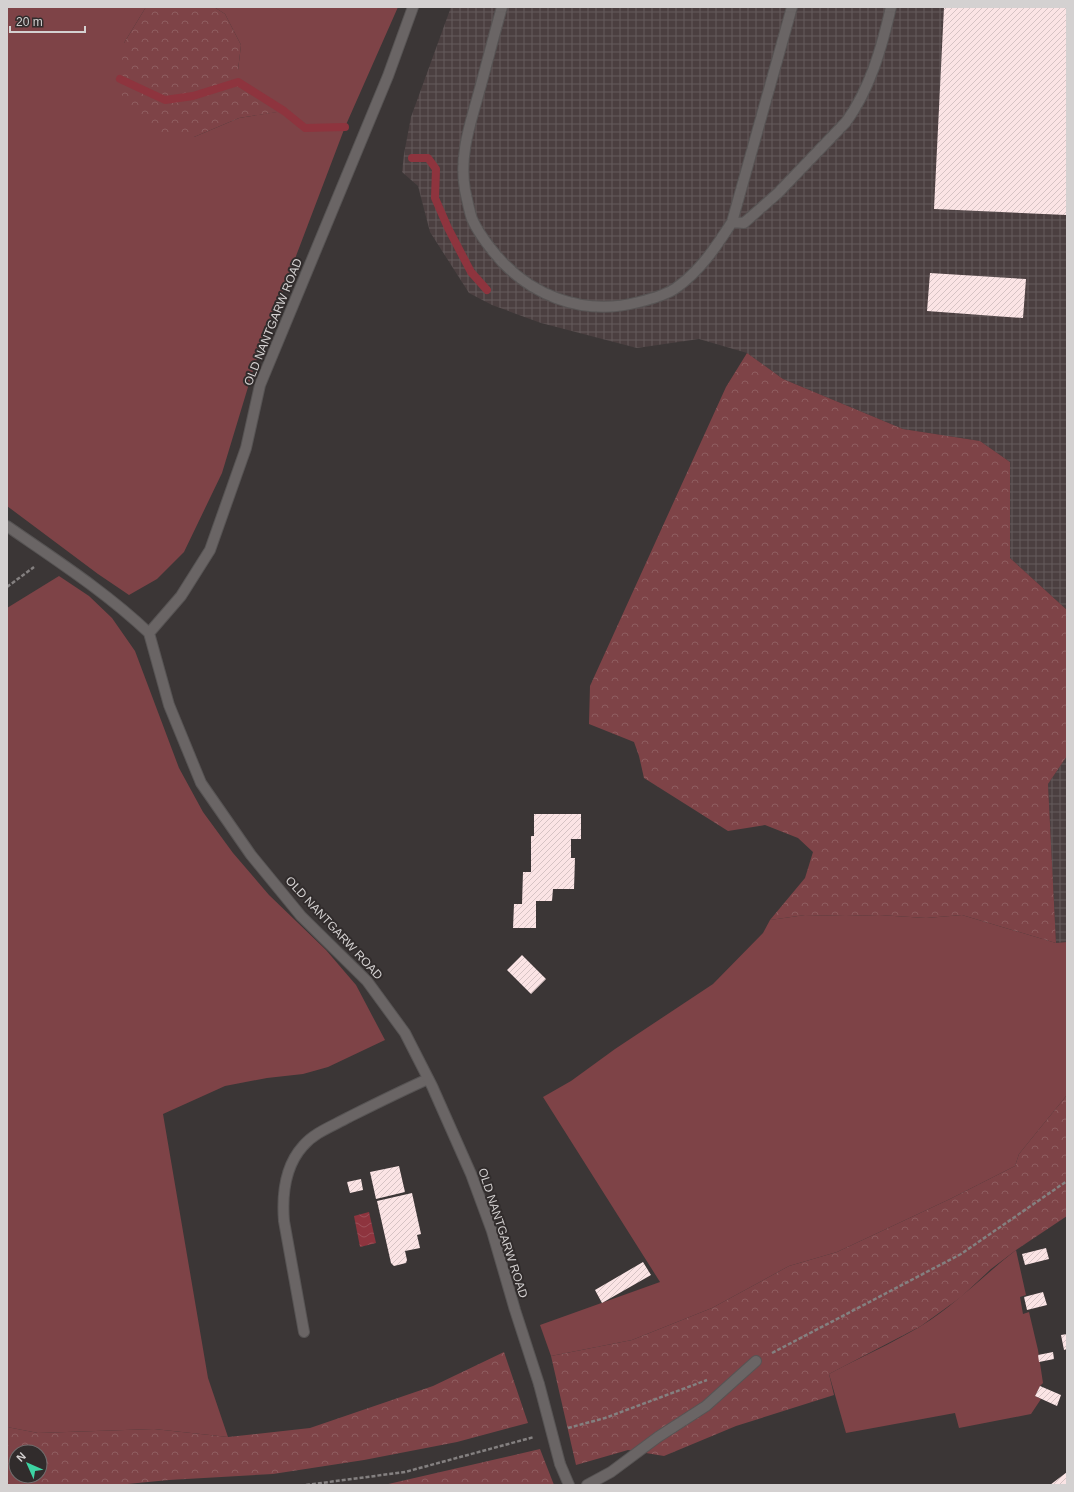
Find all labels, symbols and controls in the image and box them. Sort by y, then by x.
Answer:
scale bar [10,8,85,34]
text: 20 m [16,15,43,29]
street label: OLD NANTGARW ROAD [241,256,305,388]
street label: OLD NANTGARW ROAD [283,874,386,983]
street label: OLD NANTGARW ROAD [475,1166,531,1300]
north arrow [8,1444,48,1484]
text: N [14,1450,28,1464]

